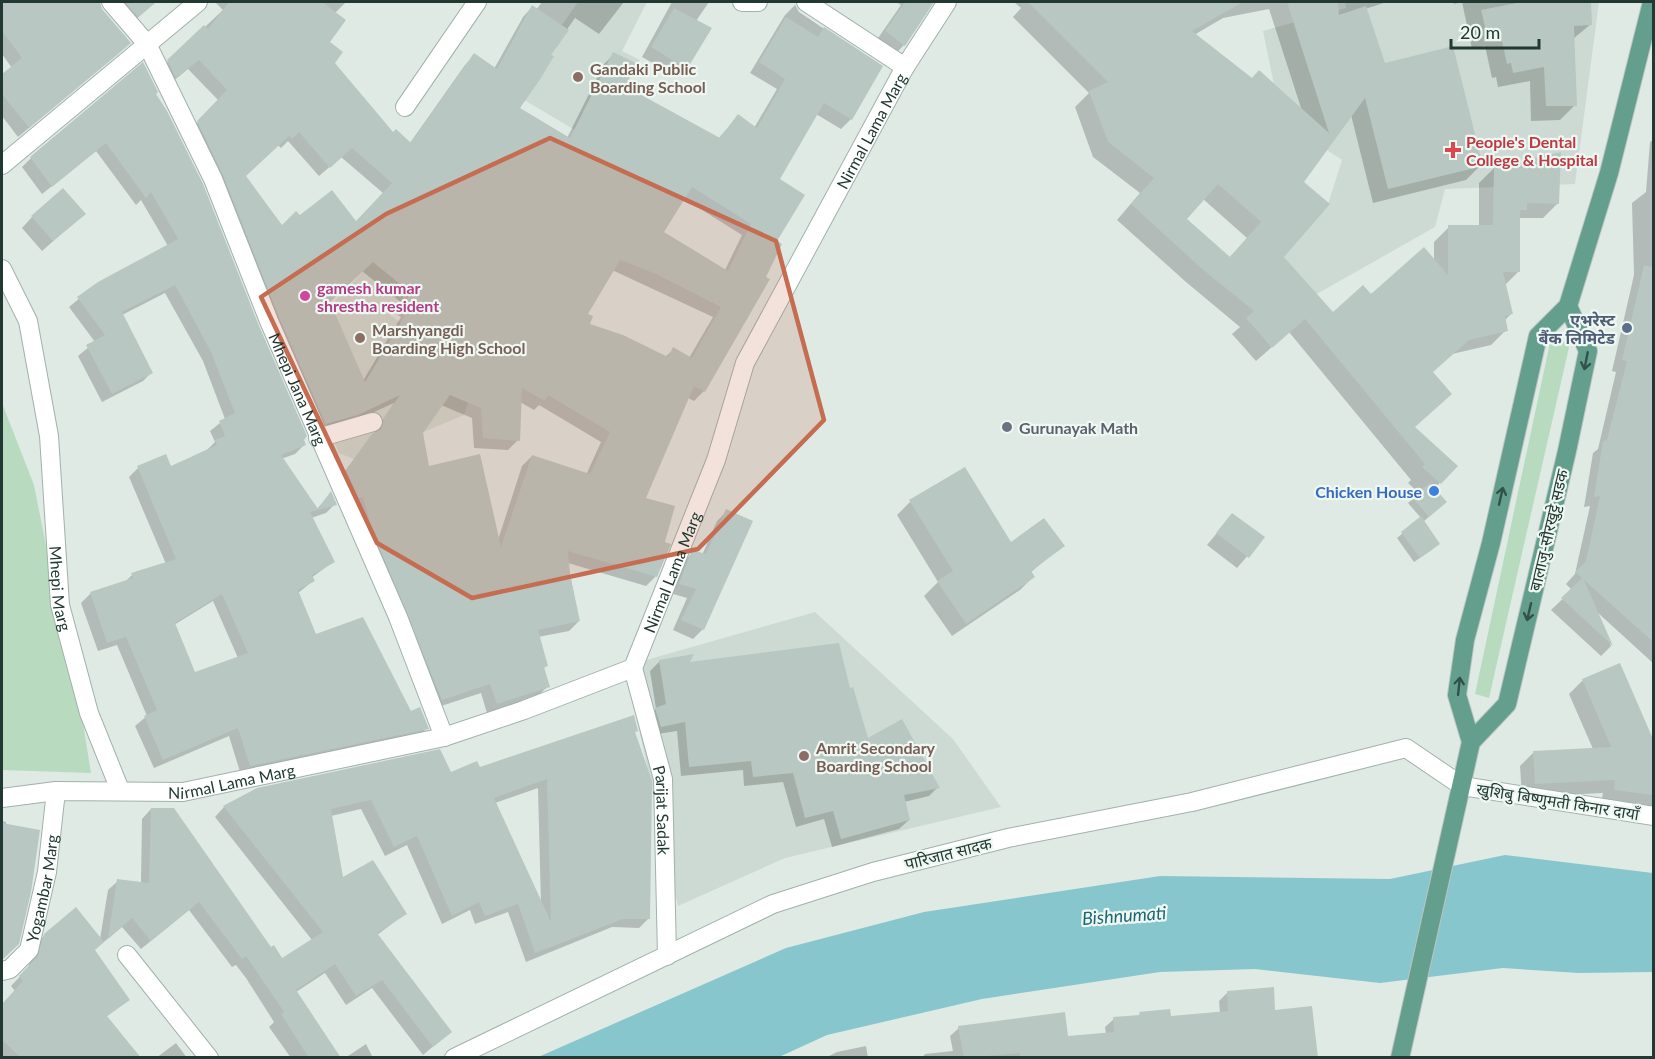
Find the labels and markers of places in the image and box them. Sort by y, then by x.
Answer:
place label: Gandaki Public Boarding School [590,59,706,96]
marker: Gandaki Public Boarding School [571,70,585,84]
place label: People's Dental College & Hospital [1466,132,1598,169]
marker: People's Dental College & Hospital [1444,141,1462,159]
place label: gamesh kumar shrestha resident [317,278,439,315]
marker: gamesh kumar shrestha resident [298,289,312,303]
place label: एभरेस्ट बैंक लिमिटेड [1539,310,1616,347]
place label: Marshyangdi Boarding High School [372,320,525,357]
marker: एभरेस्ट बैंक लिमिटेड [1620,321,1634,335]
marker: Marshyangdi Boarding High School [353,331,367,345]
place label: Gurunayak Math [1019,418,1138,437]
marker: Gurunayak Math [1000,420,1014,434]
place label: Chicken House [1315,482,1422,501]
marker: Chicken House [1427,484,1441,498]
place label: Amrit Secondary Boarding School [815,738,936,775]
marker: Amrit Secondary Boarding School [797,749,811,763]

